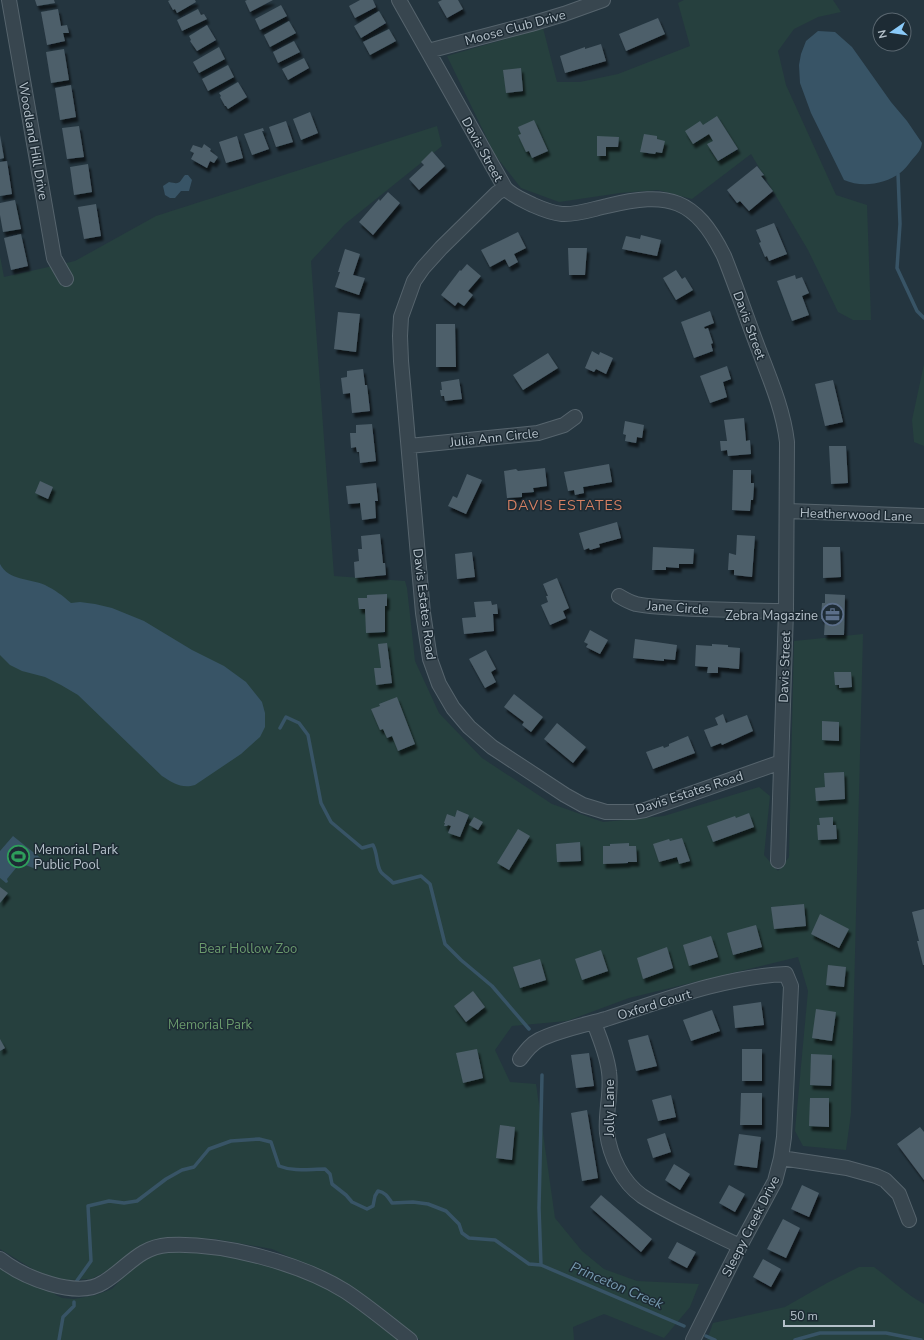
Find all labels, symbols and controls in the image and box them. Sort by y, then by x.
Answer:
street label: Moose Club Drive [463,6,568,50]
north arrow [872,12,912,52]
text: N [875,28,891,40]
street label: Woodland Hill Drive [14,81,52,202]
street label: Davis Street [457,114,507,185]
street label: Davis Street [728,289,770,362]
street label: Julia Ann Circle [448,424,539,452]
district label: DAVIS ESTATES [507,496,623,515]
street label: Heatherwood Lane [800,504,912,526]
street label: Davis Estates Road [408,547,440,661]
street label: Jane Circle [645,597,709,619]
office icon: Zebra Magazine [820,602,846,628]
place label: Zebra Magazine [725,607,818,625]
street label: Davis Street [775,631,795,703]
street label: Davis Estates Road [633,767,745,819]
place label: Memorial Park Public Pool [34,841,119,874]
sports icon: Memorial Park Public Pool [6,843,32,869]
park label: Bear Hollow Zoo [199,940,297,958]
street label: Oxford Court [615,985,694,1025]
park label: Memorial Park [168,1016,253,1034]
street label: Jolly Lane [601,1079,619,1138]
street label: Sleepy Creek Drive [718,1173,784,1280]
water label: Princeton Creek [567,1257,667,1314]
scale bar [784,1302,874,1328]
text: 50 m [790,1308,818,1324]

